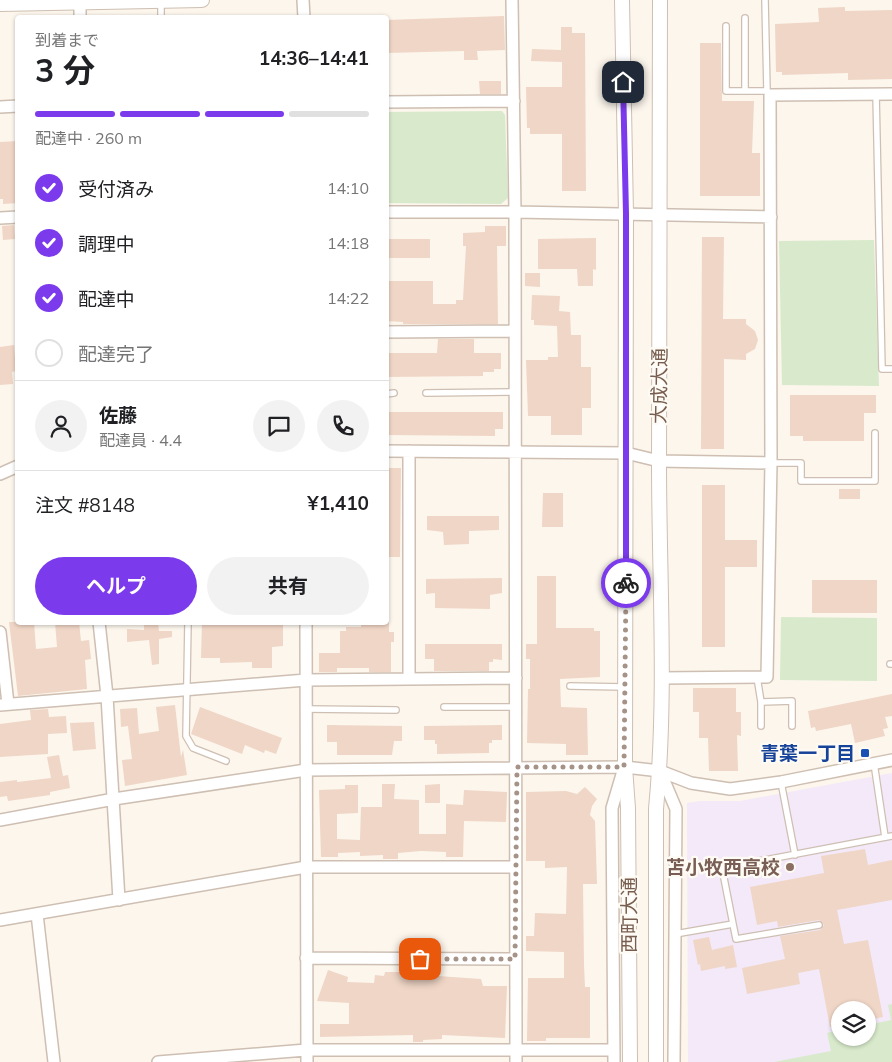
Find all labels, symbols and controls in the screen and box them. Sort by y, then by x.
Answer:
text: 到着まで [35,30,99,50]
text: 14:36–14:41 [259,46,369,70]
text: 3 分 [35,50,95,90]
pin [602,61,644,103]
icon: home [609,68,637,96]
text: 配達中 · 260 m [35,128,142,148]
icon: check [35,174,63,202]
text: 受付済み [78,177,154,201]
text: 14:10 [327,178,369,198]
icon: check [35,229,63,257]
text: 調理中 [78,232,135,256]
text: 14:18 [327,233,369,253]
icon: check [35,284,63,312]
text: 配達中 [78,287,135,311]
text: 14:22 [327,288,369,308]
text: 配達完了 [78,342,154,366]
street label: 大成大通 [646,348,672,424]
button: person [35,400,87,452]
button: chat [253,400,305,452]
button: phone [317,400,369,452]
text: 佐藤 [99,403,137,427]
text: 配達員 · 4.4 [99,430,182,450]
text: ¥1,410 [307,491,369,515]
text: 注文 #8148 [35,493,135,517]
button: ヘルプ [35,557,197,615]
button: 共有 [207,557,369,615]
courier [601,558,651,608]
icon: bike [612,569,640,597]
place label: 青葉一丁目 [760,741,855,765]
marker: 青葉一丁目 [859,747,871,759]
place label: 苫小牧西高校 [666,855,780,879]
marker: 苫小牧西高校 [784,861,796,873]
street label: 西町大通 [617,877,641,953]
pin [399,938,441,980]
icon: bag [406,945,434,973]
map controls [831,1001,876,1046]
button: layers [831,1001,876,1046]

